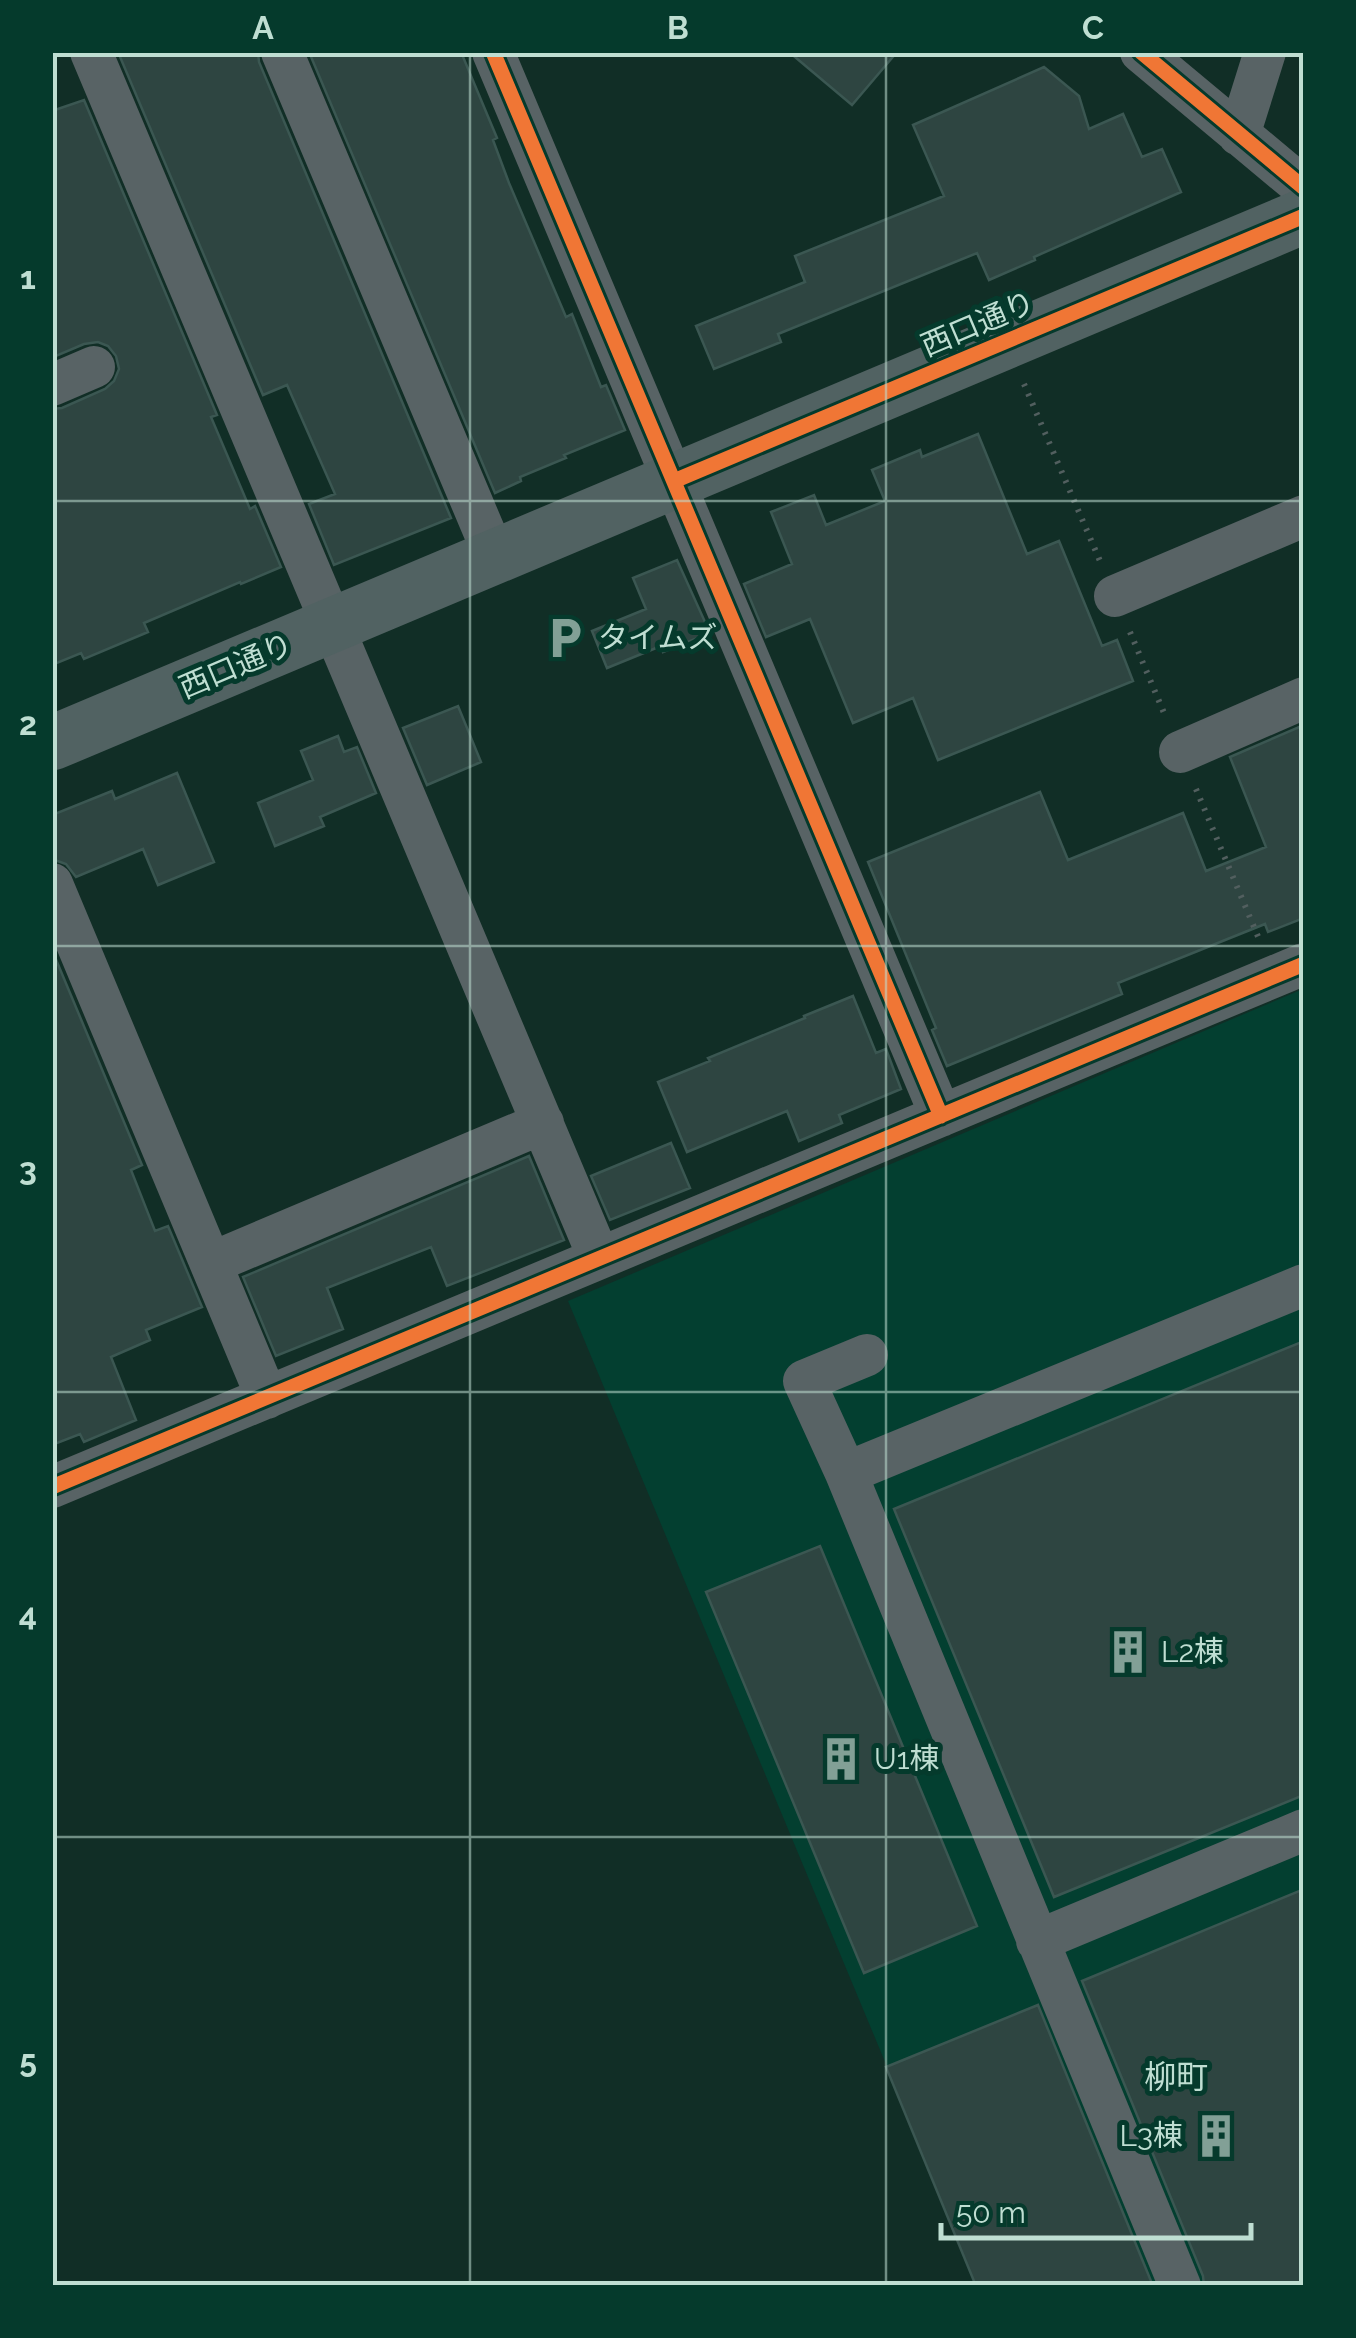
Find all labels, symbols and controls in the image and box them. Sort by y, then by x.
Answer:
text: A [252,9,274,46]
text: B [667,9,689,46]
text: C [1082,9,1104,46]
text: 1 [20,259,36,296]
street label: 西口通り [916,284,1040,363]
parking icon: タイムズ [541,614,589,662]
place label: タイムズ [598,620,717,655]
street label: 西口通り [174,626,298,705]
text: 2 [19,705,37,742]
text: 3 [19,1150,37,1187]
text: 4 [19,1596,37,1633]
building icon: L2棟 [1104,1628,1152,1676]
place label: L2棟 [1161,1634,1224,1669]
building icon: U1棟 [817,1735,865,1783]
place label: U1棟 [874,1741,940,1776]
text: 5 [19,2042,37,2079]
district label: 柳町 [1144,2058,1208,2095]
building icon: L3棟 [1192,2112,1240,2160]
place label: L3棟 [1119,2118,1183,2153]
scale bar [941,2178,1251,2240]
text: 50 m [956,2195,1026,2230]

